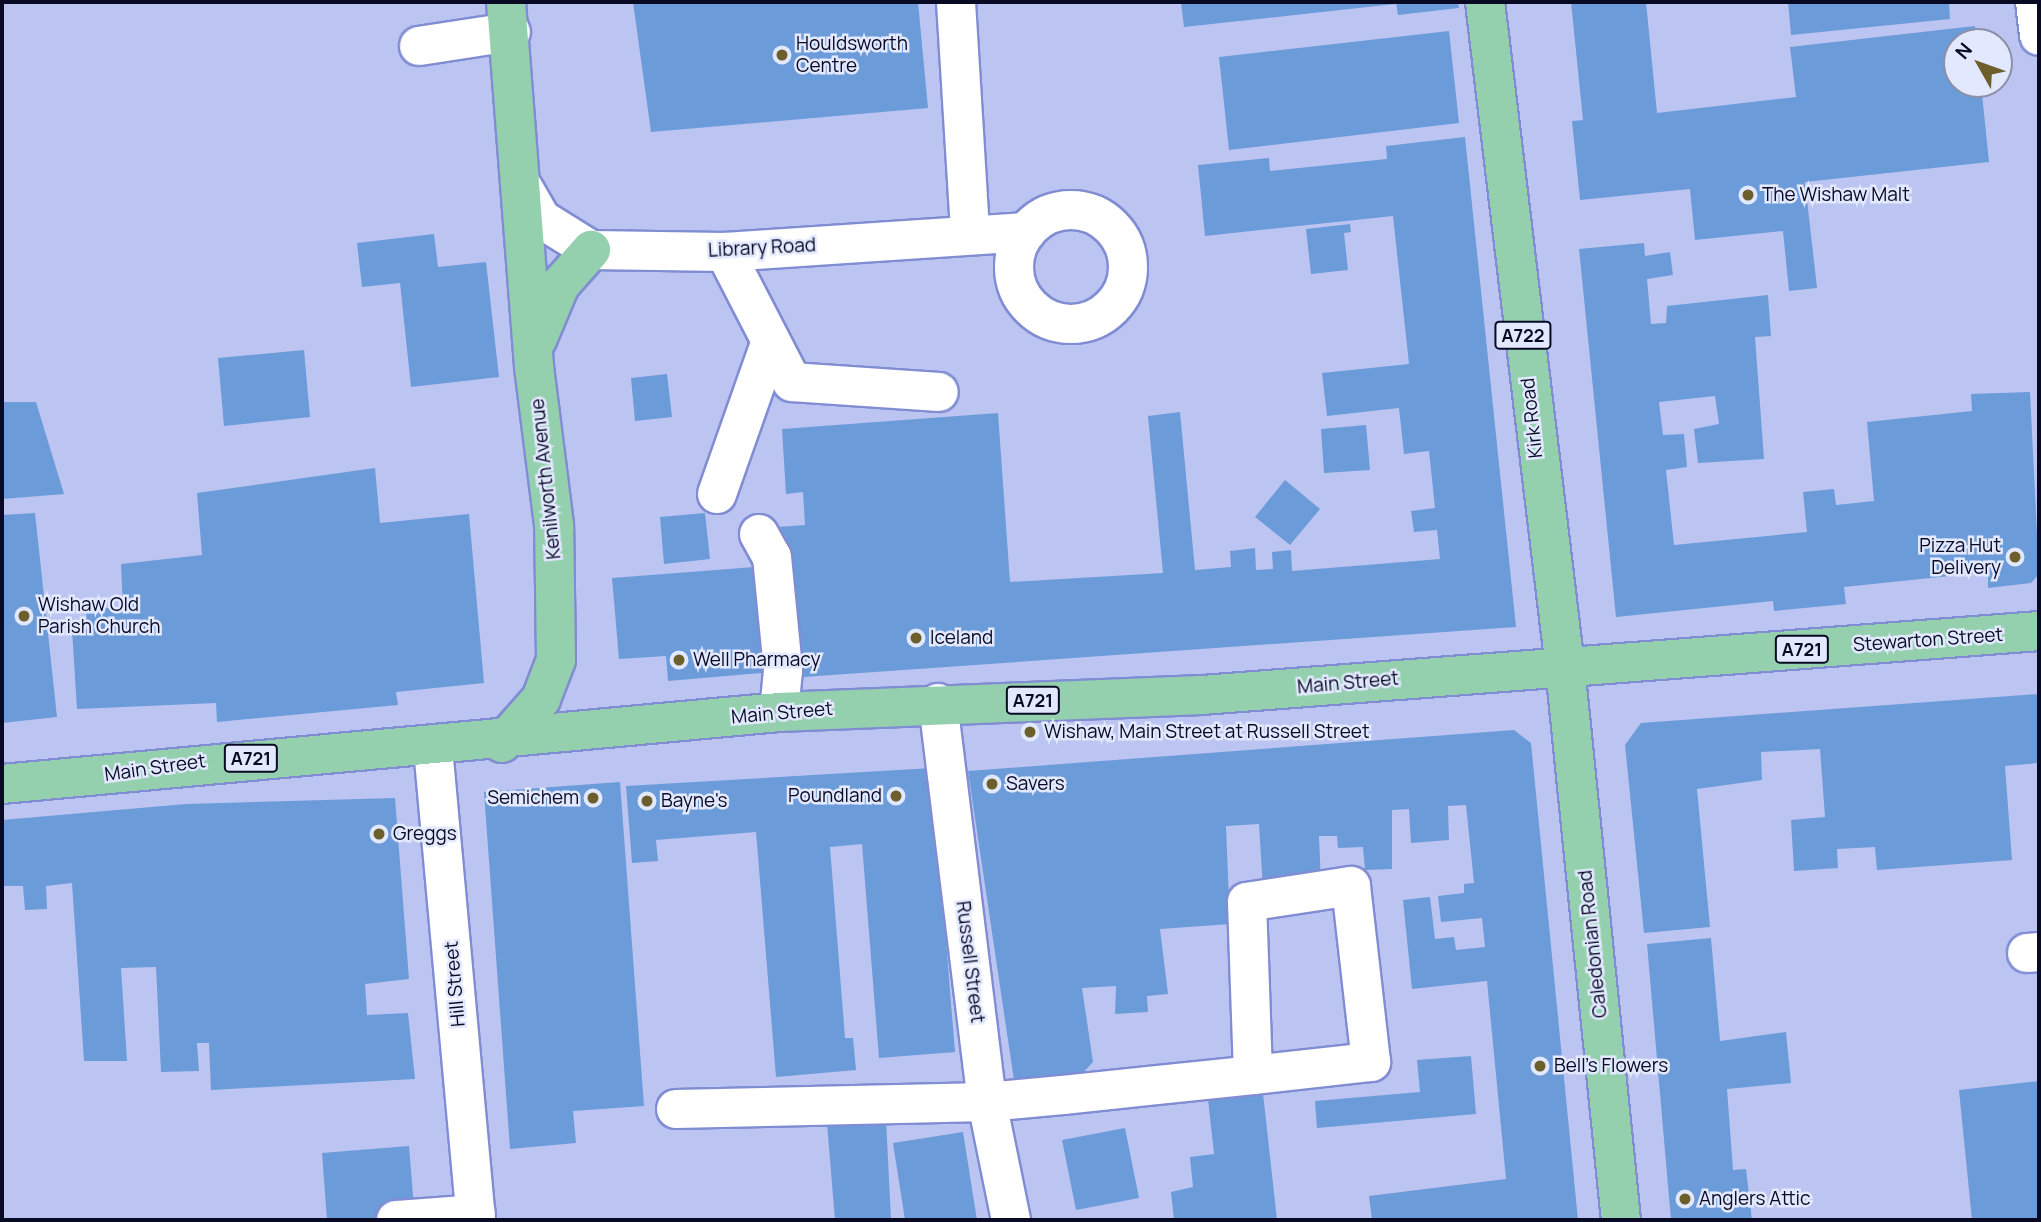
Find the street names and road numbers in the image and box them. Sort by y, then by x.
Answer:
street label: Library Road [707,234,817,262]
road number: A722 [1493,320,1553,349]
street label: Kirk Road [1516,377,1548,459]
street label: Kenilworth Avenue [526,397,566,561]
street label: Stewarton Street [1852,623,2004,657]
road number: A721 [1774,634,1830,664]
street label: Main Street [1296,667,1400,699]
road number: A721 [1005,686,1061,714]
street label: Main Street [730,697,834,729]
road number: A721 [223,744,279,772]
street label: Main Street [103,750,207,786]
street label: Caledonian Road [1574,869,1612,1019]
street label: Russell Street [951,900,989,1024]
street label: Hill Street [440,940,470,1028]

